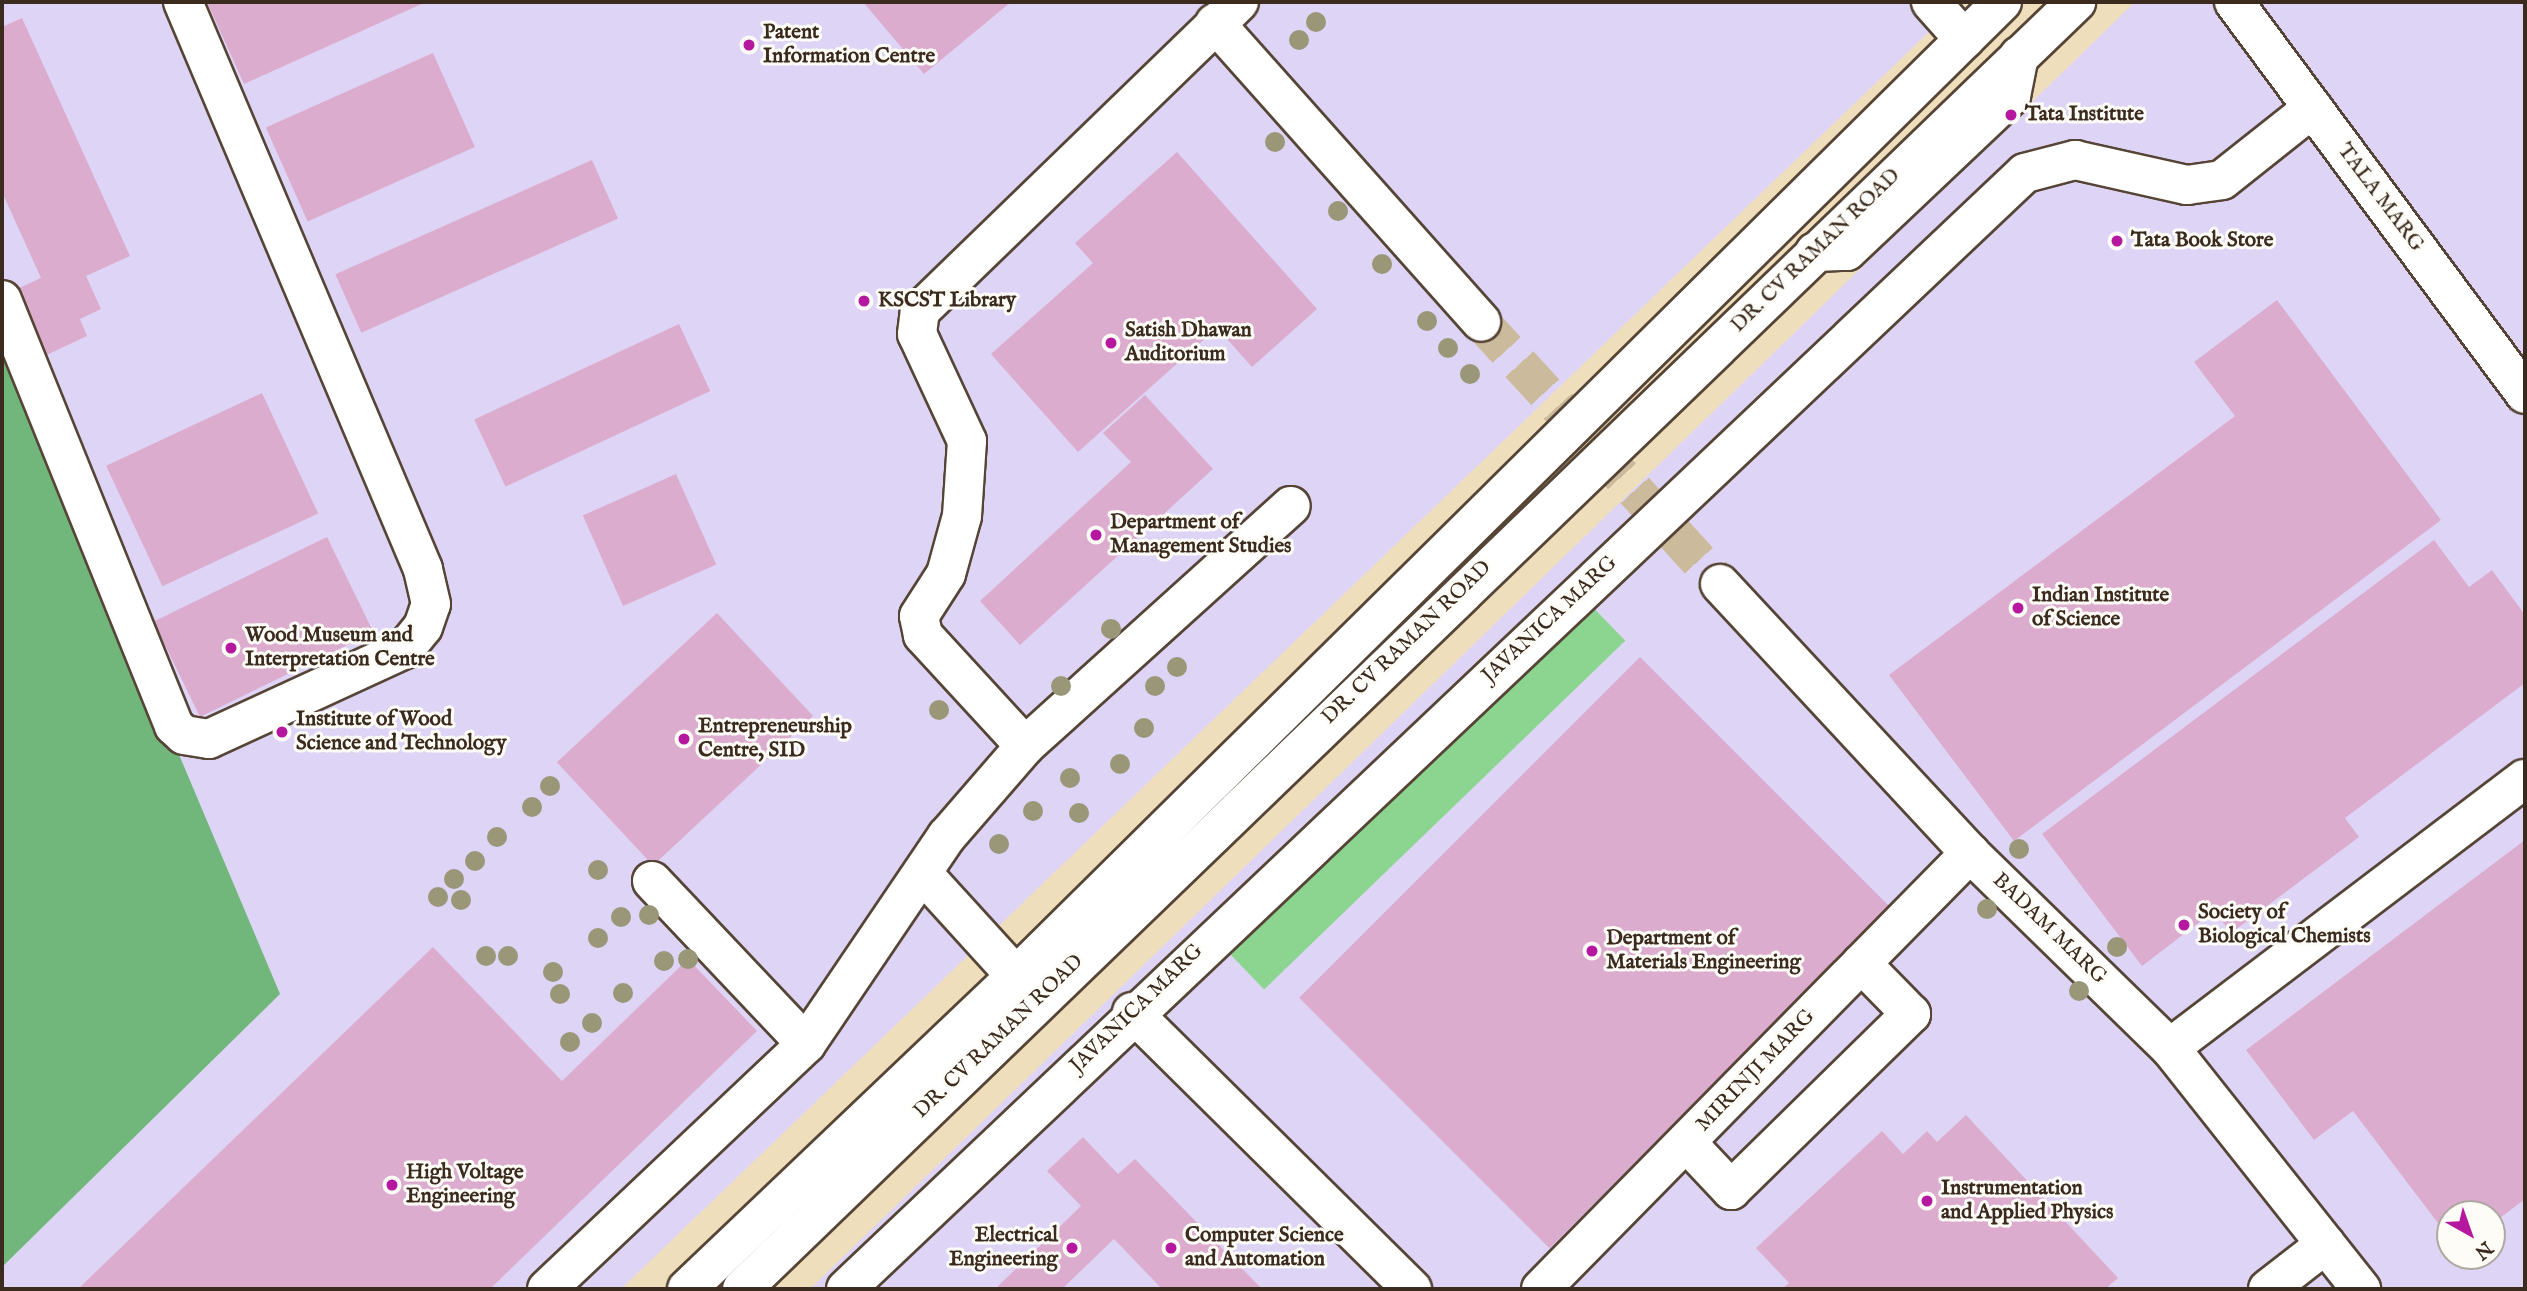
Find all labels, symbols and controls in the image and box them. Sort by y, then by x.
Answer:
place label: Patent Information Centre [763,20,935,70]
marker: Patent Information Centre [741,37,757,53]
place label: Tata Institute [2025,102,2144,128]
marker: Tata Institute [2003,107,2019,123]
street label: TALA MARG [2331,139,2429,257]
street label: DR. CV RAMAN ROAD [1726,164,1906,338]
place label: Tata Book Store [2131,228,2273,254]
marker: Tata Book Store [2109,233,2125,249]
place label: KSCST Library [878,288,1016,314]
marker: KSCST Library [856,293,872,309]
place label: Satish Dhawan Auditorium [1125,318,1252,368]
marker: Satish Dhawan Auditorium [1103,335,1119,351]
place label: Department of Management Studies [1110,510,1291,560]
marker: Department of Management Studies [1088,527,1104,543]
street label: JAVANICA MARG [1477,551,1623,689]
street label: DR. CV RAMAN ROAD [1317,556,1497,730]
place label: Indian Institute of Science [2032,583,2169,633]
marker: Indian Institute of Science [2010,600,2026,616]
place label: Wood Museum and Interpretation Centre [245,623,435,673]
marker: Wood Museum and Interpretation Centre [223,640,239,656]
place label: Institute of Wood Science and Technology [296,707,506,757]
place label: Entrepreneurship Centre, SID [698,714,852,764]
marker: Institute of Wood Science and Technology [274,724,290,740]
marker: Entrepreneurship Centre, SID [676,731,692,747]
street label: BADAM MARG [1987,868,2111,990]
place label: Society of Biological Chemists [2198,900,2371,950]
marker: Society of Biological Chemists [2176,917,2192,933]
place label: Department of Materials Engineering [1606,926,1801,976]
street label: JAVANICA MARG [1065,939,1209,1079]
marker: Department of Materials Engineering [1584,943,1600,959]
street label: DR. CV RAMAN ROAD [909,950,1089,1124]
street label: MIRINJI MARG [1691,1005,1821,1137]
place label: High Voltage Engineering [406,1160,524,1210]
place label: Instrumentation and Applied Physics [1941,1176,2113,1226]
marker: High Voltage Engineering [384,1177,400,1193]
marker: Instrumentation and Applied Physics [1919,1193,1935,1209]
north arrow [2436,1200,2506,1270]
place label: Electrical Engineering [949,1223,1058,1273]
place label: Computer Science and Automation [1185,1223,1344,1273]
text: N [2469,1235,2497,1264]
marker: Electrical Engineering [1064,1240,1080,1256]
marker: Computer Science and Automation [1163,1240,1179,1256]

